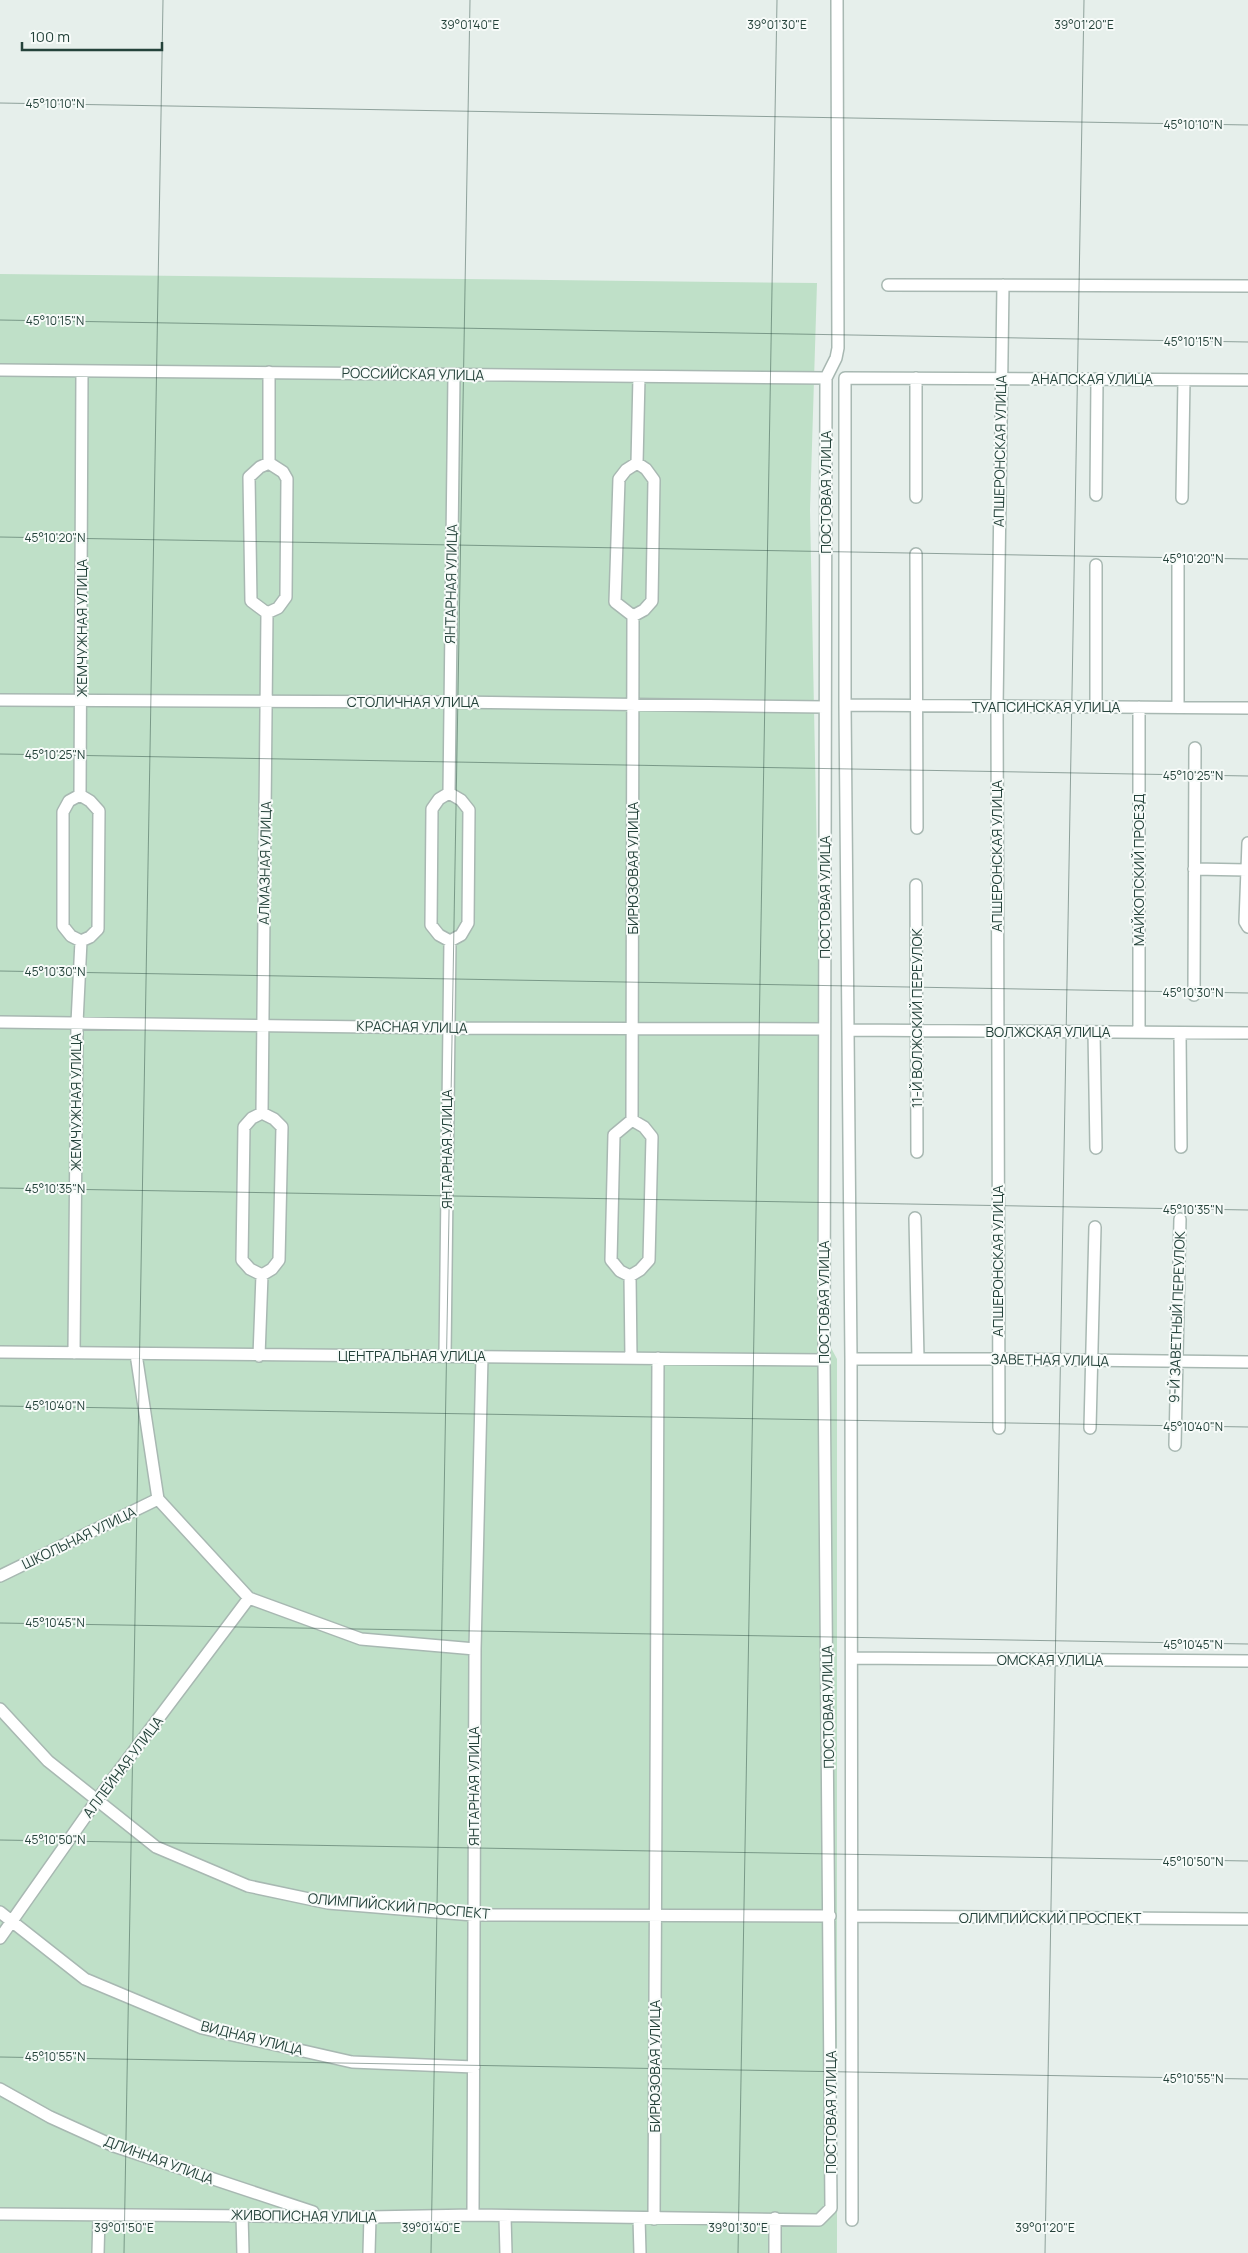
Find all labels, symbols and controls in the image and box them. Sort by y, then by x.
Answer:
text: 39°01'40"E [441,16,499,33]
text: 39°01'30"E [747,16,807,33]
text: 39°01'20"E [1054,16,1114,33]
scale bar [22,20,162,52]
text: 100 m [30,26,70,47]
text: 45°10'10"N [26,95,84,112]
text: 45°10'10"N [1164,116,1222,133]
text: 45°10'15"N [26,312,84,329]
text: 45°10'15"N [1164,333,1222,350]
street label: РОССИЙСКАЯ УЛИЦА [342,363,485,384]
street label: АНАПСКАЯ УЛИЦА [1031,369,1153,388]
street label: АПШЕРОНСКАЯ УЛИЦА [989,375,1010,527]
street label: ПОСТОВАЯ УЛИЦА [816,430,835,554]
street label: ЯНТАРНАЯ УЛИЦА [440,524,461,644]
text: 45°10'20"N [24,529,86,546]
text: 45°10'20"N [1162,550,1224,567]
street label: ЖЕМЧУЖНАЯ УЛИЦА [72,559,91,697]
street label: СТОЛИЧНАЯ УЛИЦА [347,692,479,711]
street label: ТУАПСИНСКАЯ УЛИЦА [972,697,1120,716]
text: 45°10'25"N [25,746,85,763]
text: 45°10'25"N [1163,767,1223,784]
street label: АПШЕРОНСКАЯ УЛИЦА [987,780,1006,932]
street label: МАЙКОПСКИЙ ПРОЕЗД [1129,794,1148,946]
street label: АЛМАЗНАЯ УЛИЦА [254,801,275,925]
street label: БИРЮЗОВАЯ УЛИЦА [623,801,642,934]
street label: ПОСТОВАЯ УЛИЦА [815,835,834,959]
street label: 11-Й ВОЛЖСКИЙ ПЕРЕУЛОК [907,927,926,1108]
text: 45°10'30"N [25,963,85,980]
text: 45°10'30"N [1163,984,1223,1001]
street label: КРАСНАЯ УЛИЦА [356,1016,468,1037]
street label: ВОЛЖСКАЯ УЛИЦА [985,1022,1111,1041]
street label: ЖЕМЧУЖНАЯ УЛИЦА [66,1033,85,1171]
street label: ЯНТАРНАЯ УЛИЦА [437,1089,456,1209]
text: 45°10'35"N [25,1180,85,1197]
street label: АПШЕРОНСКАЯ УЛИЦА [988,1185,1007,1337]
text: 45°10'35"N [1163,1201,1223,1218]
street label: 9-Й ЗАВЕТНЫЙ ПЕРЕУЛОК [1164,1230,1189,1403]
street label: ПОСТОВАЯ УЛИЦА [814,1240,833,1364]
street label: ЦЕНТРАЛЬНАЯ УЛИЦА [338,1346,486,1365]
street label: ЗАВЕТНАЯ УЛИЦА [991,1349,1109,1370]
text: 45°10'40"N [25,1397,85,1414]
text: 45°10'40"N [1163,1418,1223,1435]
street label: ШКОЛЬНАЯ УЛИЦА [18,1502,139,1573]
text: 45°10'45"N [25,1614,85,1631]
text: 45°10'45"N [1163,1636,1223,1653]
street label: ПОСТОВАЯ УЛИЦА [817,1645,838,1769]
street label: ОМСКАЯ УЛИЦА [997,1650,1103,1669]
street label: АЛЛЕЙНАЯ УЛИЦА [78,1712,167,1821]
street label: ЯНТАРНАЯ УЛИЦА [464,1726,483,1846]
text: 45°10'50"N [24,1831,86,1848]
text: 45°10'50"N [1162,1853,1224,1870]
street label: ОЛИМПИЙСКИЙ ПРОСПЕКТ [307,1888,492,1923]
street label: ОЛИМПИЙСКИЙ ПРОСПЕКТ [959,1908,1142,1927]
street label: БИРЮЗОВАЯ УЛИЦА [645,1999,664,2132]
street label: ВИДНАЯ УЛИЦА [199,2016,305,2059]
text: 45°10'55"N [25,2048,85,2065]
street label: ПОСТОВАЯ УЛИЦА [821,2050,840,2174]
text: 45°10'55"N [1163,2070,1223,2087]
street label: ДЛИННАЯ УЛИЦА [102,2131,217,2188]
street label: ЖИВОПИСНАЯ УЛИЦА [231,2205,377,2226]
text: 39°01'50"E [94,2219,154,2236]
text: 39°01'40"E [402,2219,460,2236]
text: 39°01'30"E [708,2219,768,2236]
text: 39°01'20"E [1015,2219,1075,2236]

